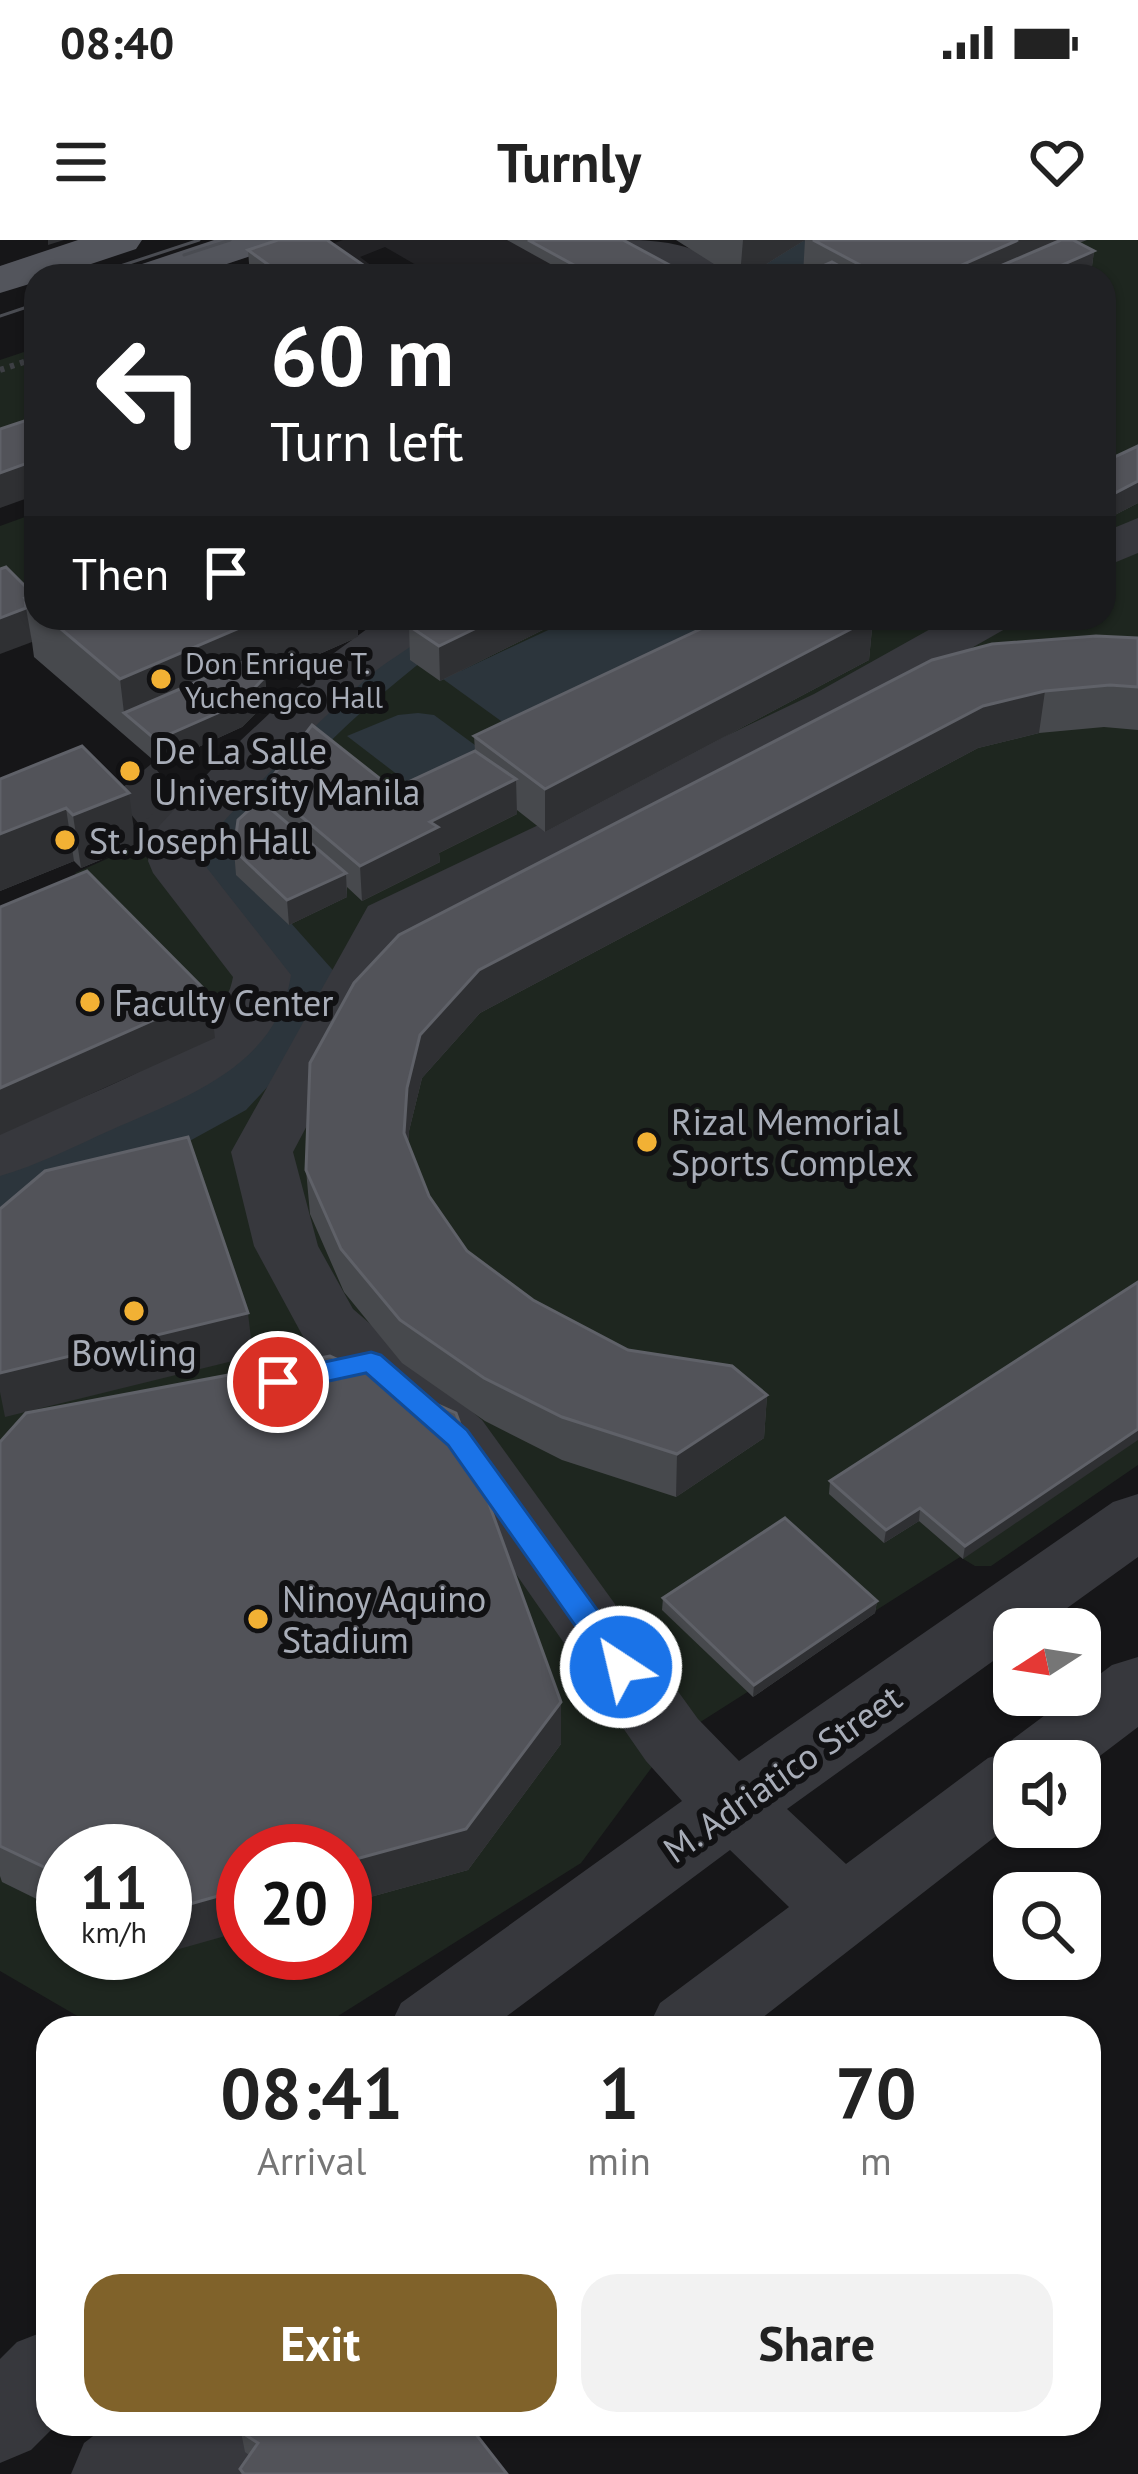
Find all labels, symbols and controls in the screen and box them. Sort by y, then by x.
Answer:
text: 08:40 [60,13,174,71]
text: Turnly [497,127,641,197]
icon: menu [48,129,114,195]
icon: heart [1024,129,1090,195]
text: 60 m [270,300,454,409]
icon: left [72,312,228,468]
text: Turn left [270,406,464,476]
icon: arrive [193,540,259,606]
text: Then [72,544,169,602]
place label: Don Enrique T. Yuchengco Hall [185,643,383,716]
marker: Don Enrique T. Yuchengco Hall [148,666,174,692]
place label: De La Salle University Manila [154,727,420,815]
marker: De La Salle University Manila [117,758,143,784]
place label: St. Joseph Hall [89,817,311,864]
marker: St. Joseph Hall [52,827,78,853]
place label: Faculty Center [114,979,334,1026]
marker: Faculty Center [77,989,103,1015]
place label: Rizal Memorial Sports Complex [671,1098,913,1186]
marker: Rizal Memorial Sports Complex [634,1129,660,1155]
marker: Bowling [121,1298,147,1324]
place label: Bowling [71,1329,197,1376]
pin [227,1331,329,1433]
icon: arrive [245,1349,311,1415]
place label: Ninoy Aquino Stadium [282,1575,486,1663]
position arrow [558,1604,684,1730]
marker: Ninoy Aquino Stadium [245,1606,271,1632]
north arrow [993,1608,1101,1716]
map controls [993,1608,1101,1980]
street label: M. Adriatico Street [654,1673,910,1873]
button: sound [993,1740,1101,1848]
speed limit sign: 20 [216,1824,372,1980]
text: 11 [80,1848,148,1926]
button: search [993,1872,1101,1980]
text: km/h [81,1912,147,1951]
text: 08:41 [220,2046,403,2139]
text: 1 [599,2046,639,2139]
text: 70 [835,2046,917,2139]
text: Arrival [257,2135,366,2186]
text: min [587,2135,651,2186]
text: m [860,2135,892,2186]
button: Exit [84,2274,557,2412]
button: Share [581,2274,1053,2412]

